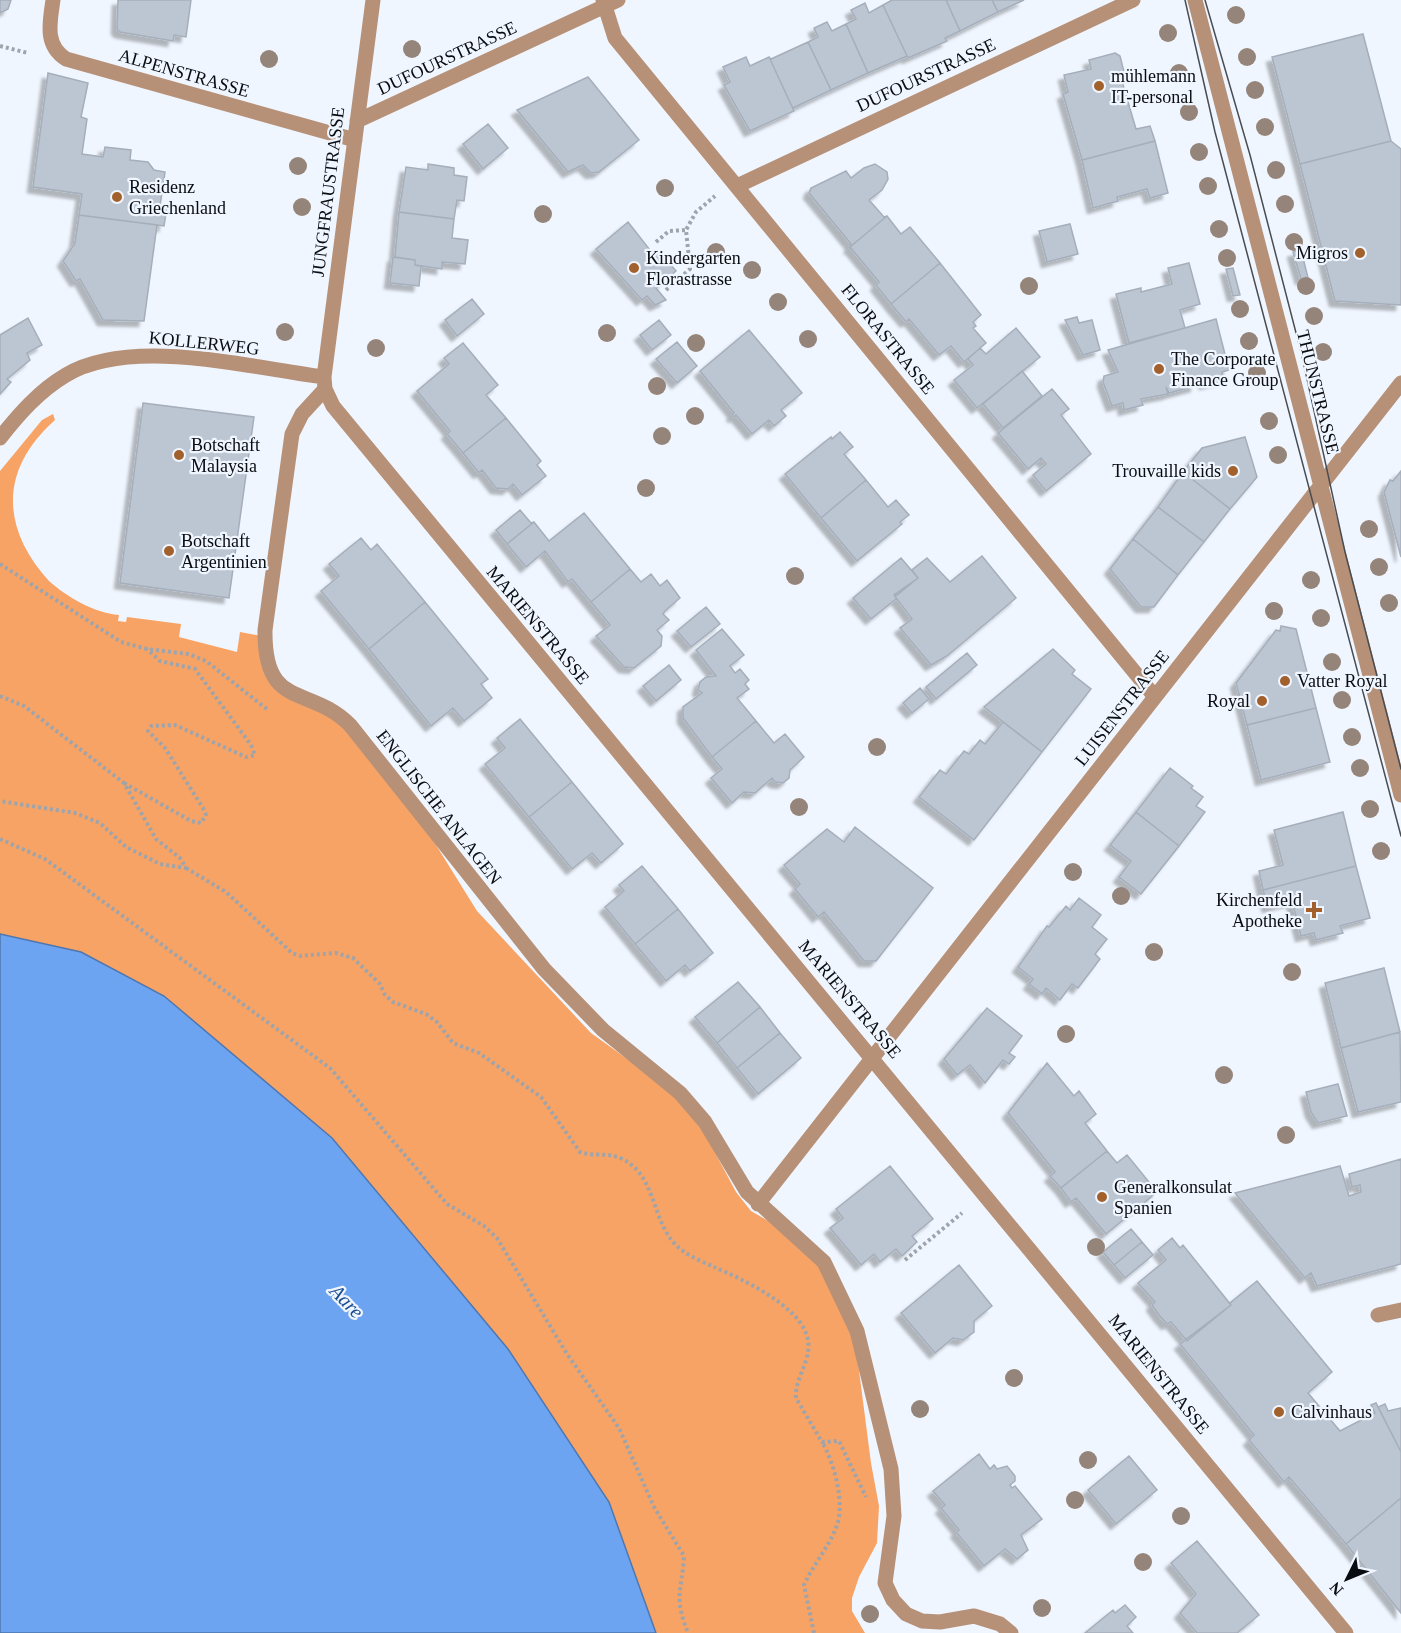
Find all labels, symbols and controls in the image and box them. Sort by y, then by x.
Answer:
street label: DUFOURSTRASSE [374,17,520,99]
street label: DUFOURSTRASSE [853,34,999,116]
street label: ALPENSTRASSE [116,45,252,101]
place label: mühlemann IT-personal [1111,66,1196,107]
marker: mühlemann IT-personal [1092,79,1106,93]
street label: JUNGFRAUSTRASSE [308,106,348,278]
place label: Residenz Griechenland [129,177,226,218]
marker: Residenz Griechenland [110,190,124,204]
place label: Migros [1296,243,1348,263]
marker: Migros [1353,246,1367,260]
place label: Kindergarten Florastrasse [646,248,741,289]
marker: Kindergarten Florastrasse [627,261,641,275]
street label: FLORASTRASSE [837,280,939,398]
street label: KOLLERWEG [148,327,260,359]
street label: THUNSTRASSE [1293,328,1343,456]
place label: The Corporate Finance Group [1171,349,1278,390]
marker: The Corporate Finance Group [1152,362,1166,376]
place label: Botschaft Malaysia [191,435,260,476]
marker: Botschaft Malaysia [172,448,186,462]
place label: Trouvaille kids [1112,461,1221,481]
marker: Trouvaille kids [1226,464,1240,478]
place label: Botschaft Argentinien [181,531,267,572]
marker: Botschaft Argentinien [162,544,176,558]
street label: MARIENSTRASSE [483,562,593,688]
street label: LUISENSTRASSE [1071,646,1173,770]
place label: Vatter Royal [1297,671,1387,691]
marker: Vatter Royal [1278,674,1292,688]
place label: Royal [1207,691,1250,711]
marker: Royal [1255,694,1269,708]
street label: ENGLISCHE ANLAGEN [372,726,506,888]
place label: Kirchenfeld Apotheke [1216,890,1302,931]
marker: Kirchenfeld Apotheke [1307,903,1321,917]
street label: MARIENSTRASSE [795,936,905,1062]
place label: Generalkonsulat Spanien [1114,1177,1232,1218]
marker: Generalkonsulat Spanien [1095,1190,1109,1204]
water label: Aare [324,1278,368,1322]
street label: MARIENSTRASSE [1105,1310,1213,1438]
place label: Calvinhaus [1291,1402,1372,1422]
marker: Calvinhaus [1272,1405,1286,1419]
north arrow [1317,1549,1377,1609]
text: N [1326,1579,1347,1599]

